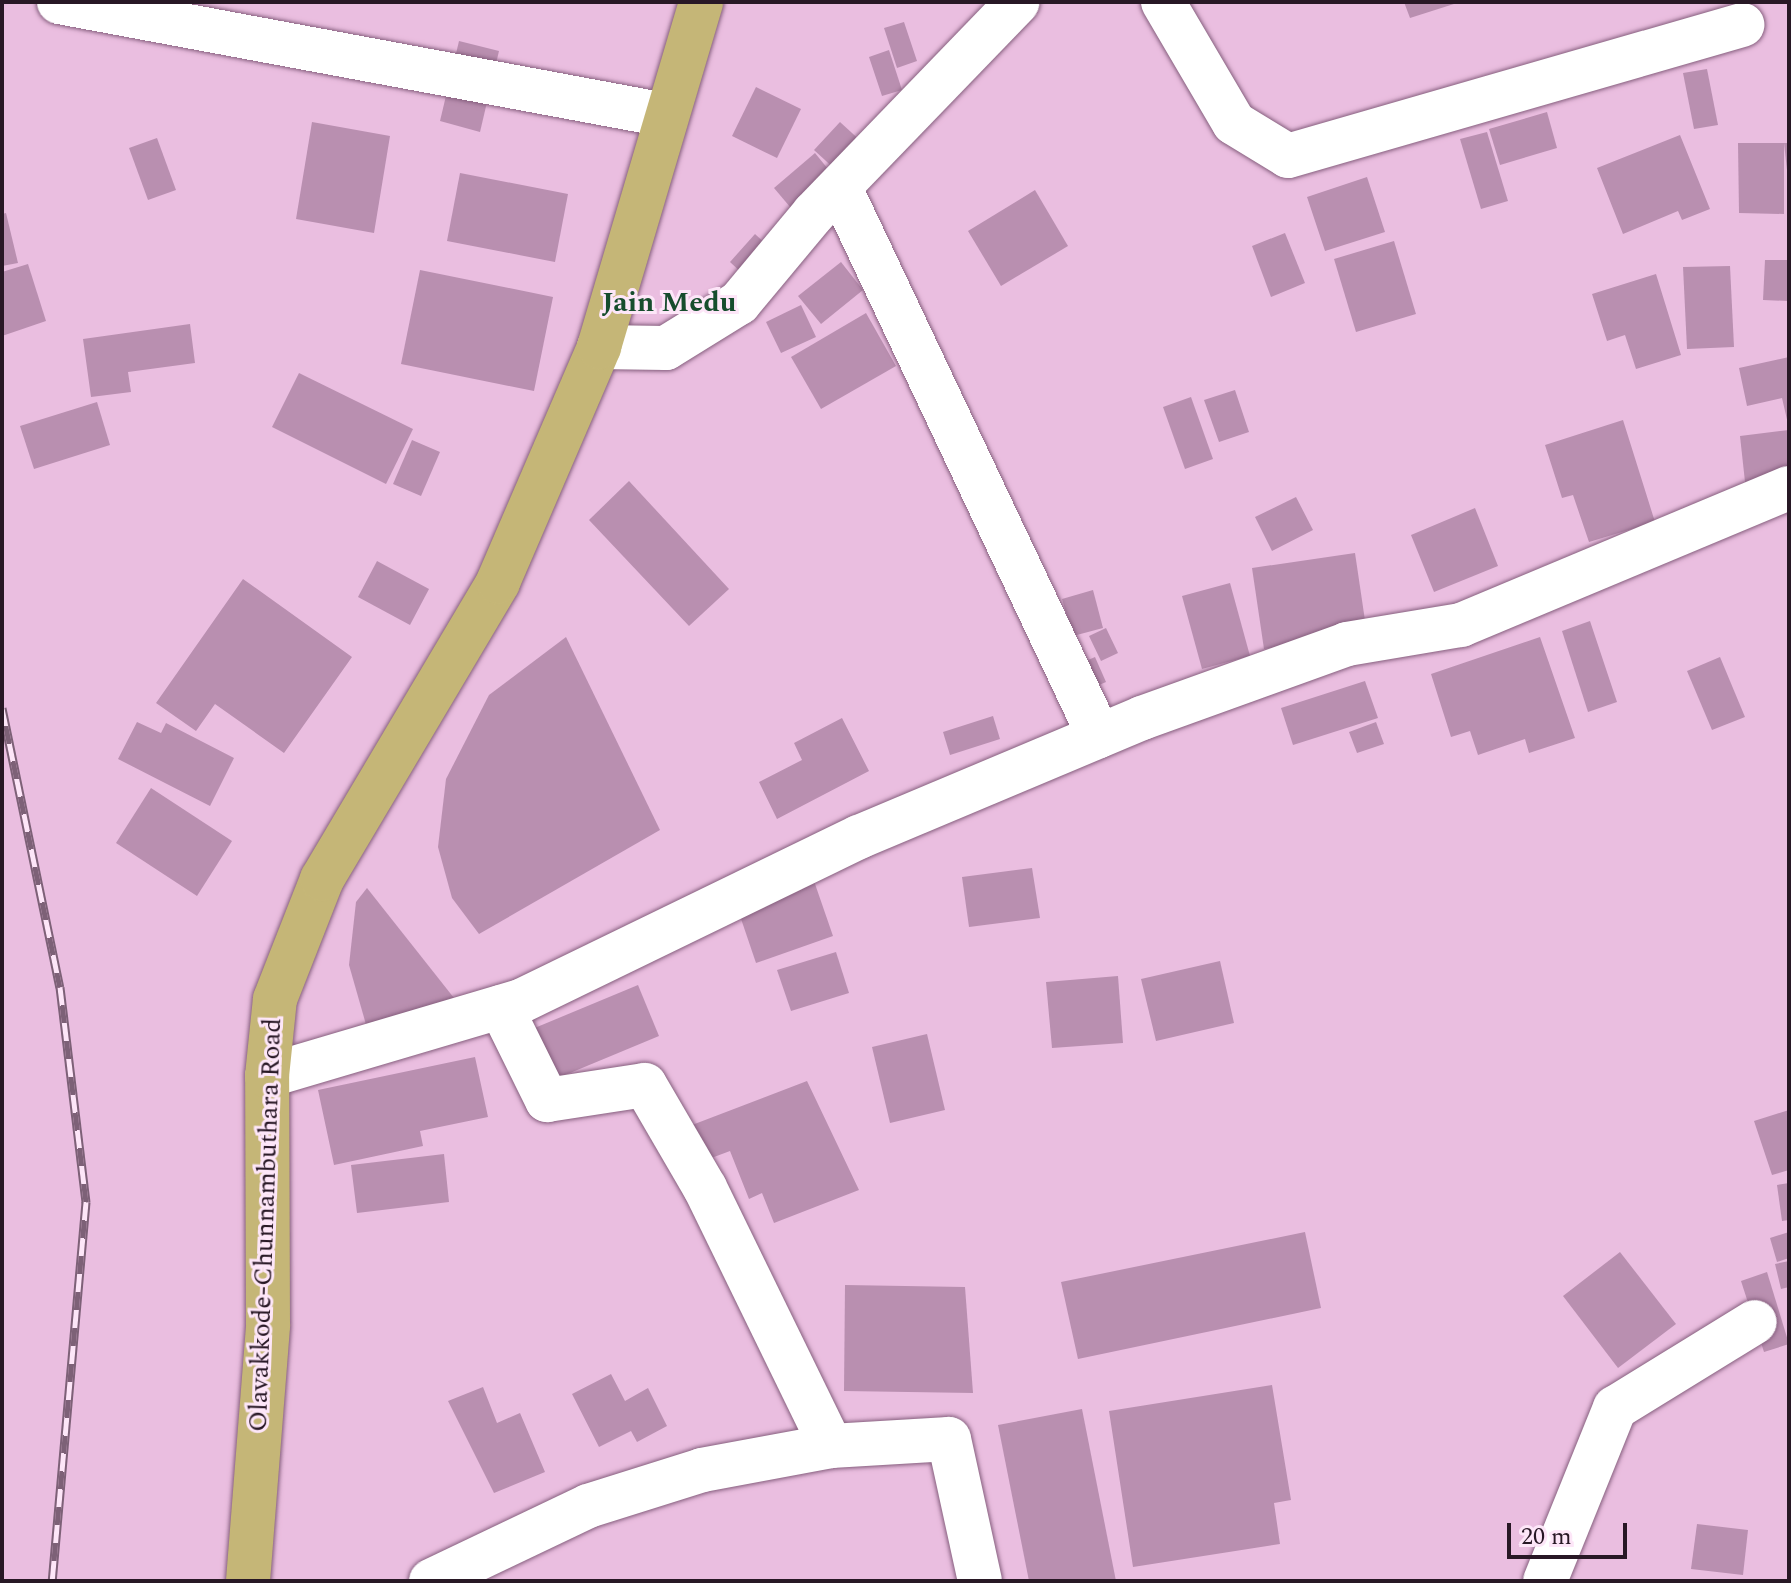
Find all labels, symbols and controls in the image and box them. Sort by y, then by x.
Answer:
district label: Jain Medu [602,286,736,320]
street label: Olavakkode-Chunnambuthara Road [243,1018,289,1432]
scale bar [1511,1507,1631,1557]
text: 20 m [1521,1519,1572,1555]

